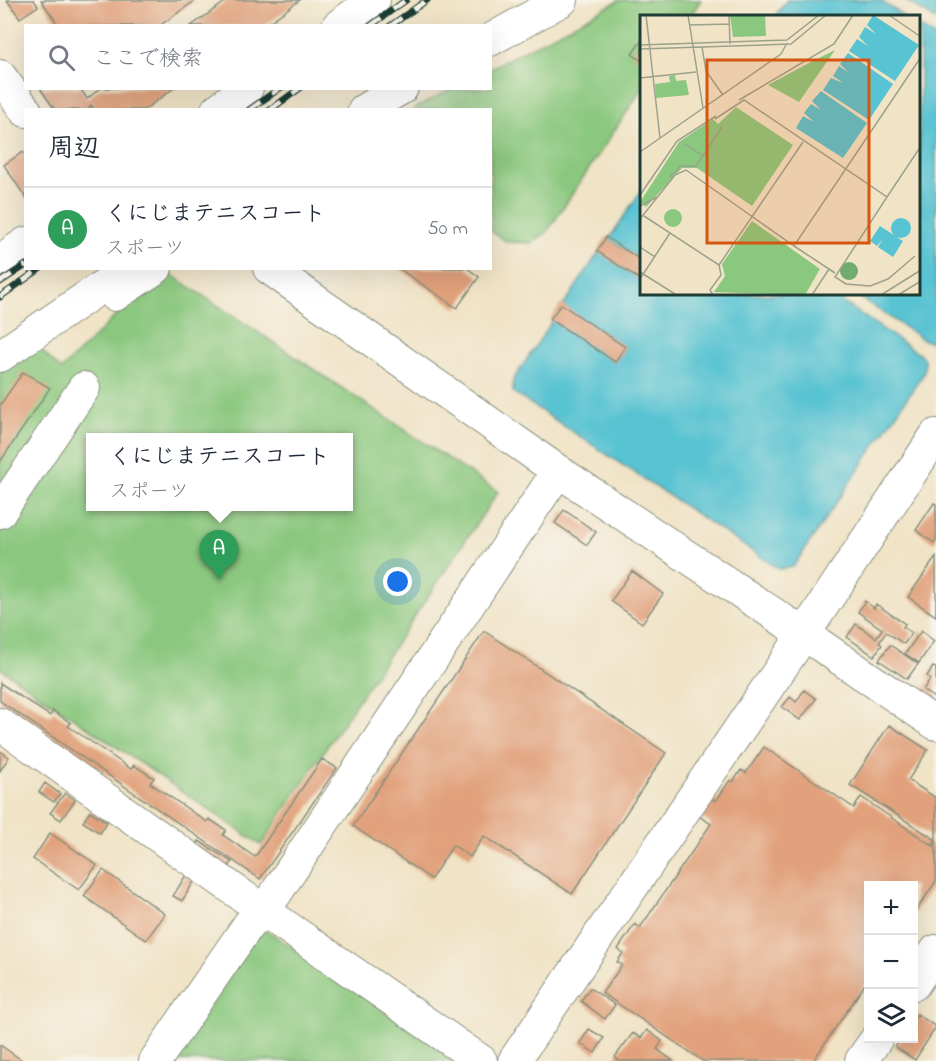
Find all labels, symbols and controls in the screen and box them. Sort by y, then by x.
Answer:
inset map [640,15,921,296]
search box [24,24,492,90]
icon: search [45,41,78,74]
text: ここで検索 [93,44,203,76]
text: 周辺 [48,131,100,169]
text: くにじまテニスコート [105,199,325,231]
text: A [61,215,74,244]
text: 50 m [427,215,468,244]
text: スポーツ [105,235,185,264]
popup [86,433,353,511]
text: くにじまテニスコート [109,442,330,474]
text: スポーツ [109,478,189,507]
pin: A [200,530,238,580]
your location [383,567,412,596]
map controls [864,881,918,1043]
button: + [864,881,918,935]
button: − [864,935,918,989]
button: layers [864,989,918,1043]

